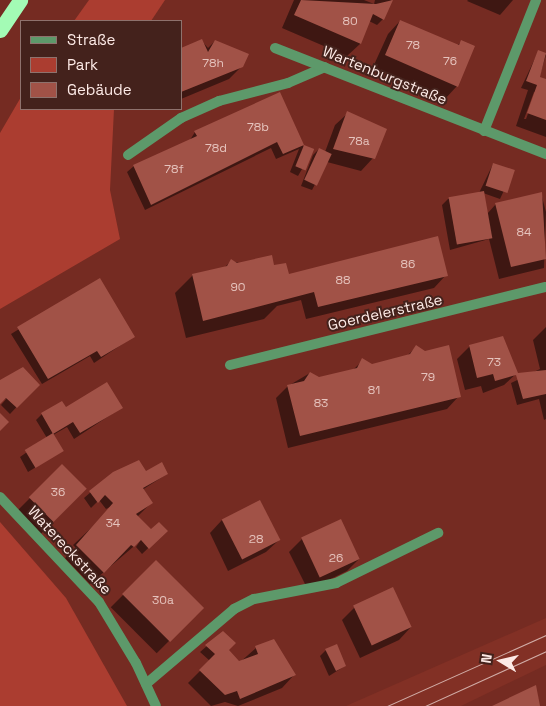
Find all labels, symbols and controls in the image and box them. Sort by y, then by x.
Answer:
house number: 80 [342,15,358,29]
legend [20,20,182,110]
text: Straße [67,30,115,49]
house number: 78 [406,39,420,53]
street label: Wartenburgstraße [320,42,450,108]
text: Park [67,55,98,74]
house number: 76 [443,55,457,69]
house number: 78h [202,57,224,71]
text: Gebäude [67,80,132,99]
house number: 78b [247,121,269,135]
house number: 78a [348,135,370,149]
house number: 78d [205,142,227,156]
house number: 78f [164,163,184,177]
house number: 84 [517,226,531,240]
house number: 86 [401,258,415,272]
house number: 88 [336,274,350,288]
house number: 90 [230,281,246,295]
street label: Goerdelerstraße [326,290,444,334]
house number: 73 [487,356,501,370]
house number: 79 [421,371,435,385]
house number: 81 [368,384,380,398]
house number: 83 [314,397,328,411]
house number: 36 [51,486,65,500]
street label: Watereckstraße [24,502,116,598]
house number: 34 [106,517,120,531]
house number: 28 [249,533,263,547]
house number: 26 [329,552,343,566]
house number: 30a [152,594,174,608]
north arrow [476,636,526,686]
text: N [477,653,496,665]

